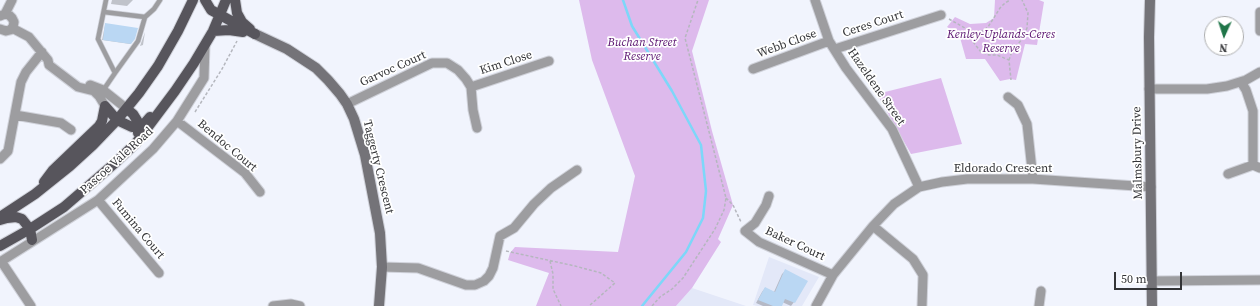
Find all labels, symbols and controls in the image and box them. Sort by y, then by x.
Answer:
street label: Ceres Court [841,7,905,41]
north arrow [1204,16,1244,56]
street label: Webb Close [755,27,819,61]
park label: Kenley-Uplands-Ceres Reserve [947,28,1055,56]
park label: Buchan Street Reserve [608,36,676,64]
text: N [1219,40,1228,55]
street label: Hazeldene Street [844,46,908,128]
street label: Garvoc Court [358,48,428,90]
street label: Kim Close [478,48,534,78]
street label: Malmsbury Drive [1130,106,1146,200]
street label: Bendoc Court [194,117,260,175]
street label: Taggerty Crescent [359,119,397,215]
street label: Pascoe Vale Road [78,125,156,197]
street label: Eldorado Crescent [954,162,1052,176]
street label: Fumina Court [109,196,167,262]
street label: Baker Court [763,224,827,264]
scale bar [1116,264,1184,290]
text: 50 m [1121,271,1147,287]

